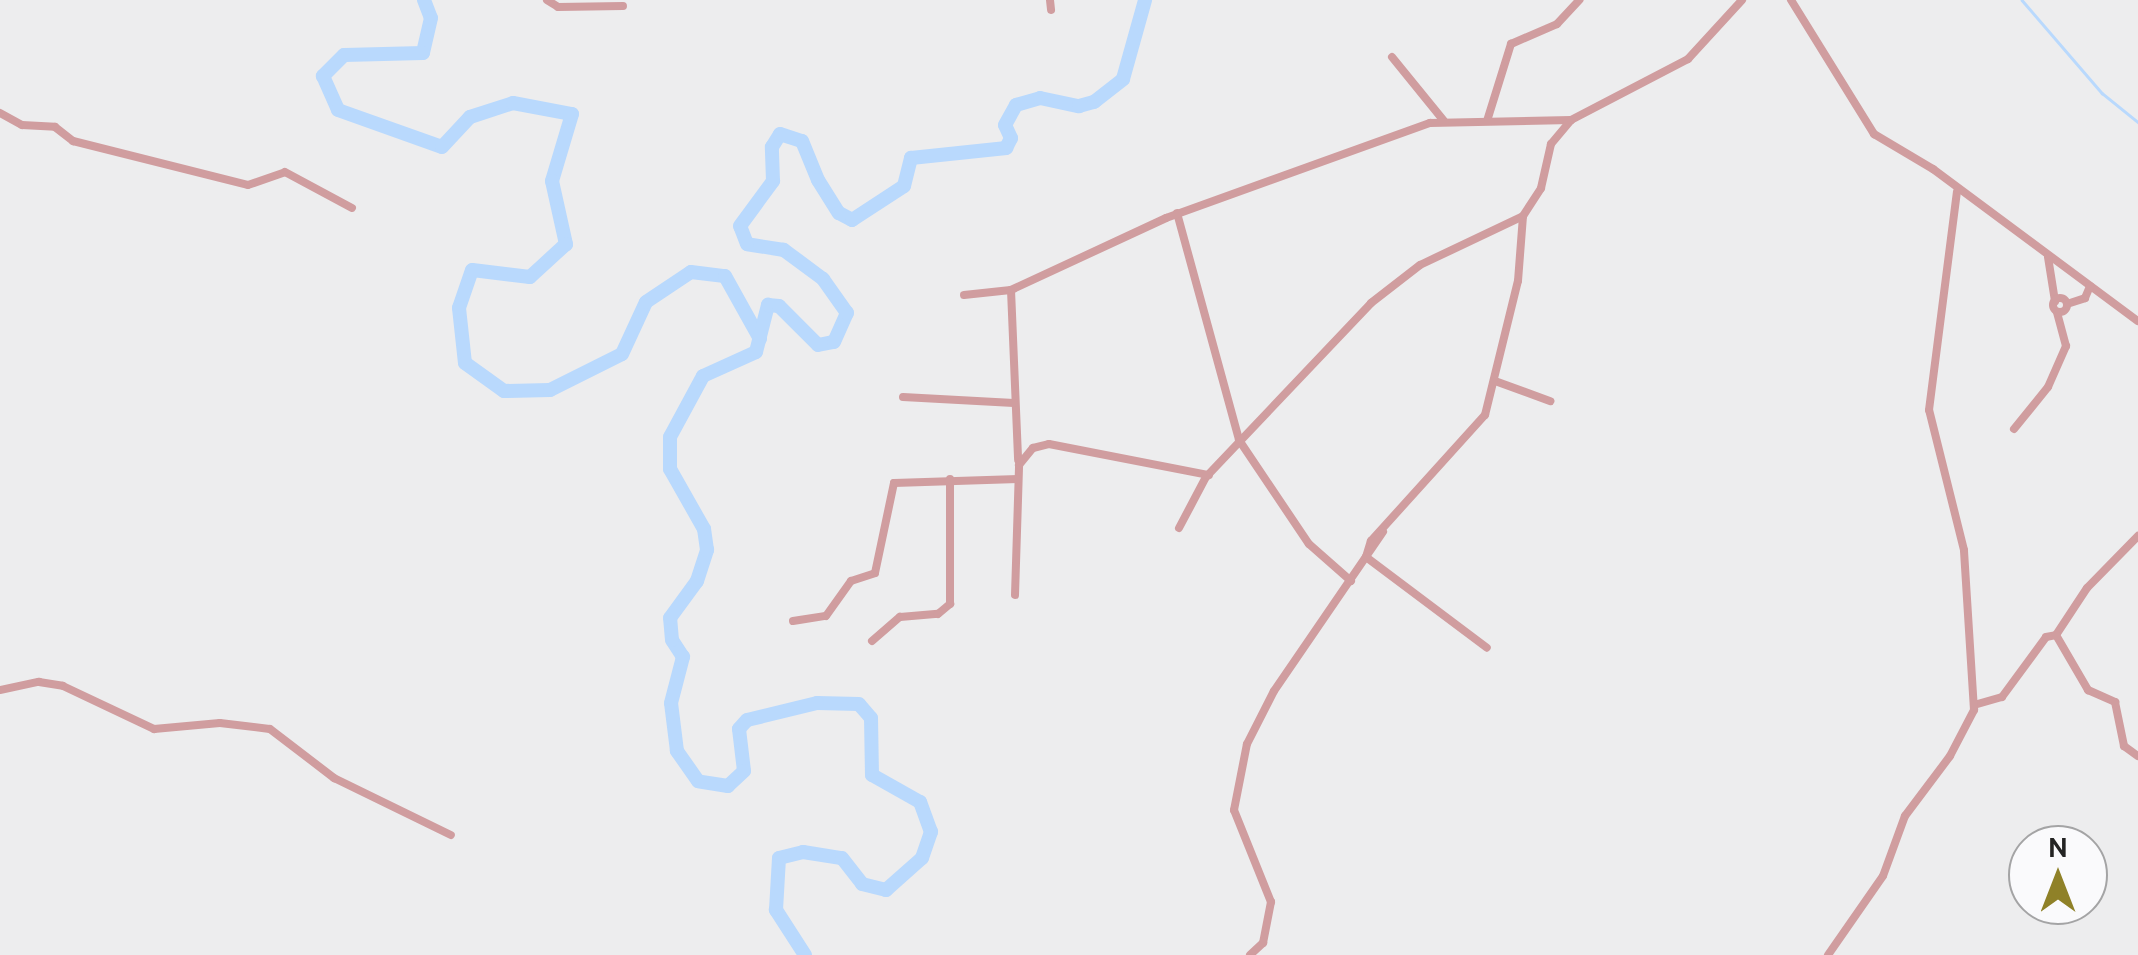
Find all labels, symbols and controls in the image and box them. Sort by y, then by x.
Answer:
north arrow [2008,825,2108,925]
text: N [2048,830,2068,864]

